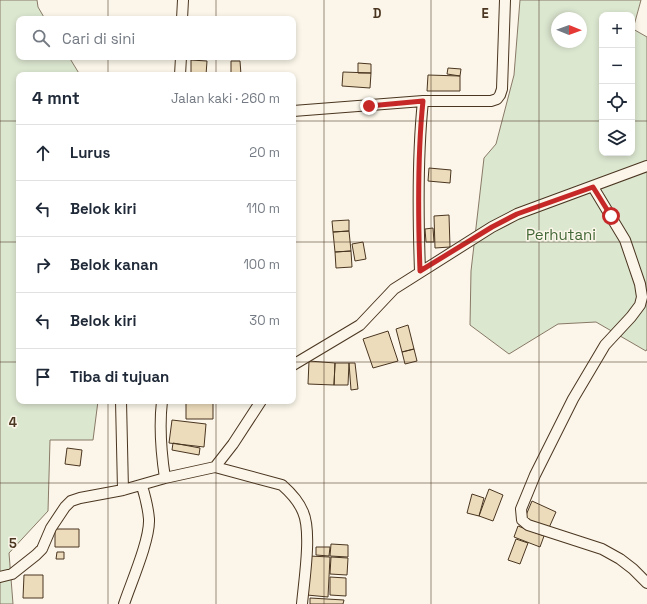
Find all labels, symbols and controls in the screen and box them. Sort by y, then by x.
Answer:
text: D [373,5,382,22]
text: E [481,5,489,22]
north arrow [551,12,587,48]
map controls [599,12,635,156]
button: + [599,12,635,48]
search box [16,16,296,60]
icon: search [30,27,52,49]
text: Cari di sini [62,29,135,48]
button: − [599,48,635,84]
button: locate [599,84,635,120]
text: 4 mnt [32,87,80,109]
text: Jalan kaki · 260 m [171,90,280,107]
route end [360,97,378,115]
button: layers [599,120,635,156]
icon: ahead [32,142,54,164]
text: Lurus [70,143,110,162]
text: 20 m [249,144,280,161]
icon: left [32,198,54,220]
text: Belok kiri [70,199,136,218]
text: 110 m [246,200,280,217]
route start [602,207,620,225]
park label: Perhutani [526,225,596,244]
icon: right [32,254,54,276]
text: Belok kanan [70,255,158,274]
text: 100 m [243,256,280,273]
icon: left [32,310,54,332]
text: Belok kiri [70,311,136,330]
text: 30 m [249,312,280,329]
icon: arrive [32,366,54,388]
text: Tiba di tujuan [70,367,169,386]
text: 4 [9,414,17,431]
text: 5 [9,535,17,552]

